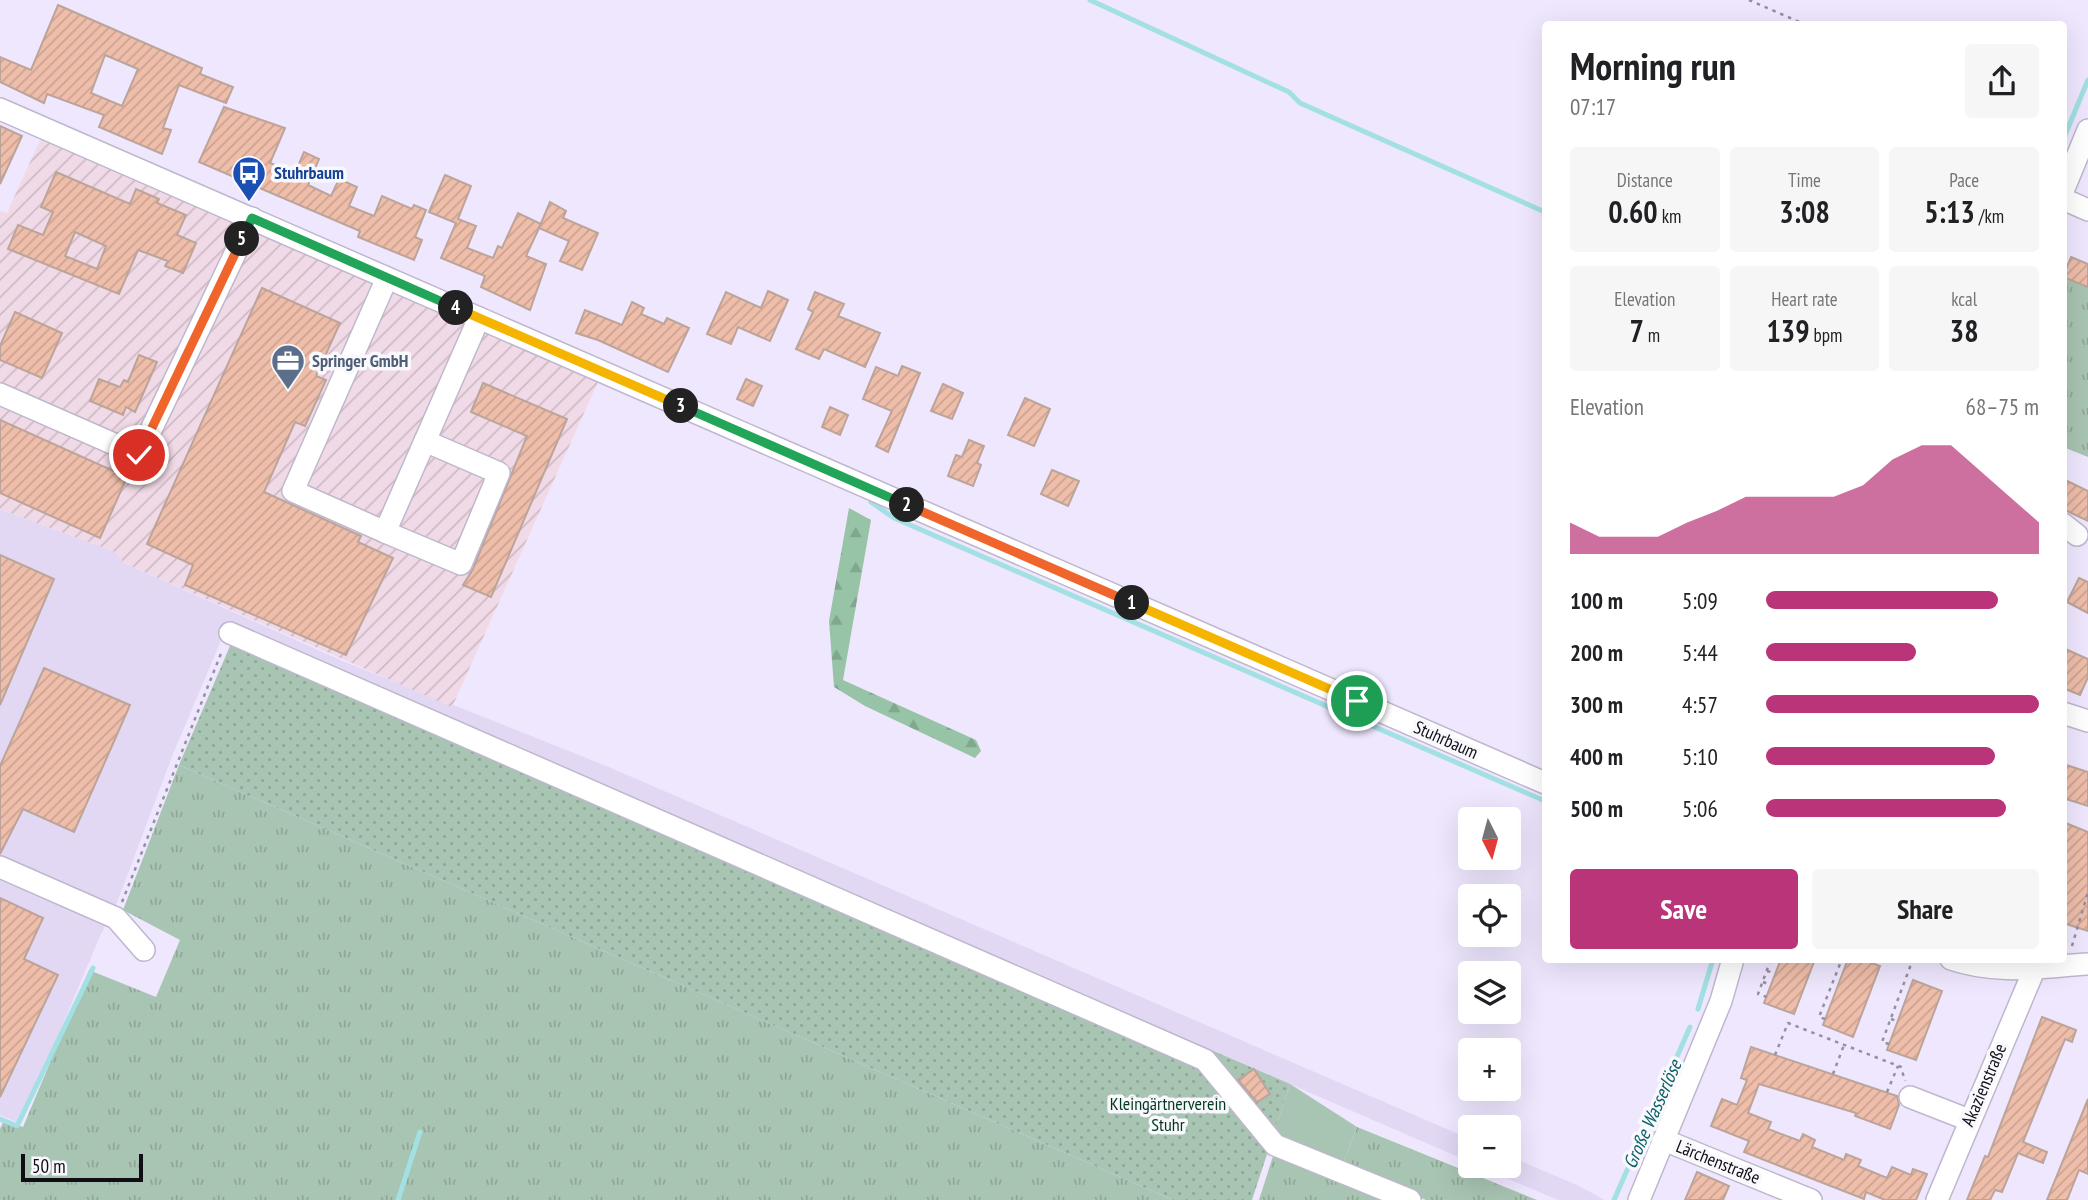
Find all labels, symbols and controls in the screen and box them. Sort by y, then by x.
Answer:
text: Morning run [1570,41,1736,90]
button: share [1965,44,2039,118]
text: 07:17 [1570,92,1616,121]
bus stop icon: Stuhrbaum [230,154,268,203]
place label: Stuhrbaum [274,161,344,184]
text: Distance [1617,168,1673,192]
text: Time [1788,168,1821,192]
text: Pace [1949,168,1979,192]
text: 0.60 [1608,192,1658,231]
text: 3:08 [1779,192,1830,231]
text: 5:13 [1924,192,1975,231]
text: km [1658,204,1681,228]
text: /km [1975,204,2004,228]
pin: 5 [224,222,260,256]
text: 5 [237,226,246,250]
text: Elevation [1614,287,1675,311]
text: Heart rate [1771,287,1838,311]
text: kcal [1951,287,1977,311]
pin: 4 [438,290,474,326]
text: 4 [451,295,460,319]
text: 7 [1629,311,1644,350]
text: 139 [1767,311,1810,350]
text: 38 [1950,311,1979,350]
text: m [1644,323,1660,347]
text: bpm [1810,323,1842,347]
office icon: Springer GmbH [269,342,307,391]
place label: Springer GmbH [312,349,408,372]
pin: 3 [664,388,698,424]
text: Elevation [1570,392,1644,421]
text: 68–75 m [1966,392,2039,421]
text: 3 [676,393,685,417]
pin [109,425,169,485]
icon: check [120,436,158,474]
pin: 2 [890,488,925,522]
text: 2 [902,492,911,516]
pin: 1 [1114,586,1150,620]
text: 100 m [1570,586,1623,615]
text: 5:09 [1682,586,1718,615]
text: 1 [1127,590,1136,614]
text: 200 m [1570,638,1623,667]
text: 5:44 [1682,638,1718,667]
pin [1327,671,1387,731]
icon: arrive [1338,682,1376,720]
text: 300 m [1570,690,1623,719]
text: 4:57 [1682,690,1718,719]
street label: Stuhrbaum [1411,715,1482,764]
text: 400 m [1570,742,1623,771]
text: 5:10 [1682,742,1718,771]
text: 500 m [1570,794,1623,823]
text: 5:06 [1682,794,1718,823]
north arrow [1458,807,1521,870]
map controls [1458,807,1521,1178]
button: Save [1570,869,1798,949]
button: Share [1812,869,2039,949]
button: locate [1458,884,1521,947]
button: layers [1458,961,1521,1024]
button: + [1458,1038,1521,1101]
street label: Akazienstraße [1956,1040,2011,1130]
water label: Große Wasserlöse [1617,1055,1687,1172]
park label: Kleingärtnerverein Stuhr [1110,1092,1226,1136]
button: − [1458,1115,1521,1178]
street label: Lärchenstraße [1673,1134,1764,1189]
scale bar [21,1151,144,1183]
text: 50 m [32,1154,66,1178]

